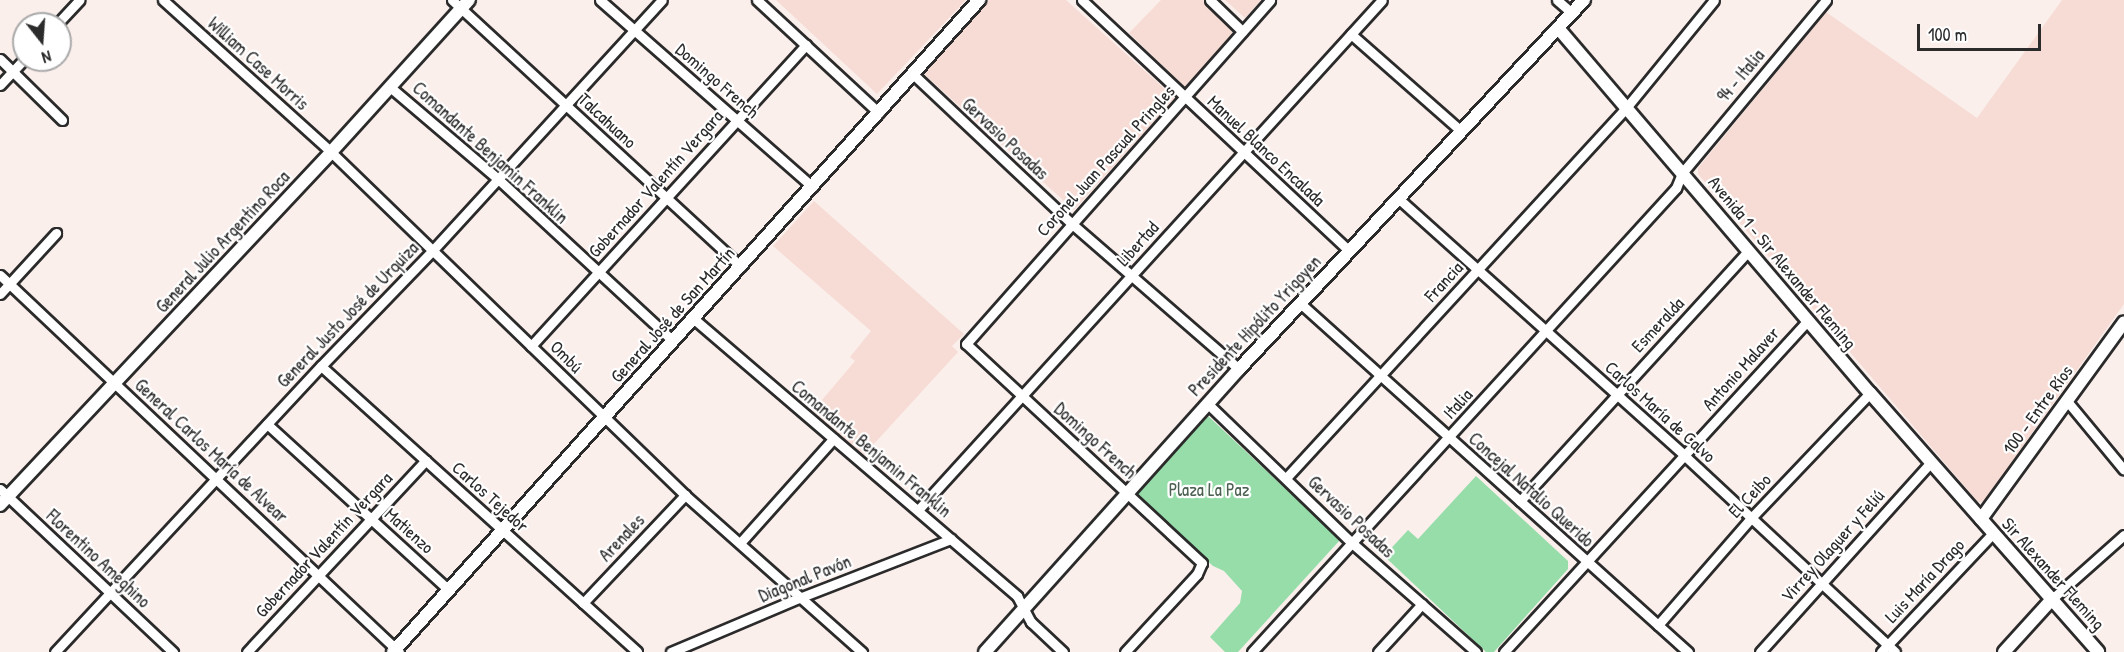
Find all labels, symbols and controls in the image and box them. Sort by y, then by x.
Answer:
north arrow [12,12,72,72]
scale bar [1920,12,2044,50]
street label: William Case Morris [203,13,313,115]
text: 100 m [1928,22,1967,47]
street label: Domingo French [671,39,763,123]
street label: 94 - Italia [1713,45,1769,107]
text: N [39,46,54,69]
street label: Comandante Benjamin Franklin [408,77,572,229]
street label: Coronel Juan Pascual Pringles [1032,81,1180,241]
street label: Talcahuano [573,89,641,153]
street label: Manuel Blanco Encalada [1203,91,1329,211]
street label: Gervasio Posadas [957,94,1053,184]
street label: Gobernador Valentín Vergara [584,106,728,262]
street label: General Julio Argentino Roca [152,166,294,318]
street label: Avenida 1 - Sir Alexander Fleming [1703,172,1861,354]
street label: Libertad [1112,217,1164,271]
street label: General Justo José de Urquiza [273,238,423,392]
street label: General José de San Martín [606,243,740,387]
street label: Presidente Hipólito Yrigoyen [1184,251,1326,401]
street label: Francia [1420,257,1468,307]
street label: Esmeralda [1627,293,1689,357]
street label: Antonio Malaver [1698,323,1784,415]
street label: Ombú [545,336,587,378]
street label: Carlos María de Calvo [1600,357,1720,467]
street label: 100 - Entre Ríos [1998,361,2078,459]
street label: General Carlos María de Alvear [130,375,292,527]
street label: Comandante Benjamin Franklin [787,376,955,522]
street label: Italia [1439,384,1477,424]
street label: Domingo French [1049,398,1141,484]
street label: Concejal Natalio Querido [1464,428,1598,552]
street label: Carlos Tejedor [447,457,533,537]
street label: Gobernador Valentín Vergara [251,468,397,622]
street label: El Ceibo [1724,469,1776,523]
street label: Gervasio Posadas [1303,472,1399,562]
park label: Plaza La Paz [1169,479,1249,501]
street label: Virrey Olaguer y Feliú [1777,485,1889,607]
street label: Matienzo [380,503,438,559]
street label: Florentino Ameghino [42,505,154,613]
street label: Arenales [595,510,649,566]
street label: Sir Alexander Fleming [1997,513,2109,635]
street label: Luis María Drago [1881,535,1969,627]
street label: Diagonal Pavón [756,551,854,607]

